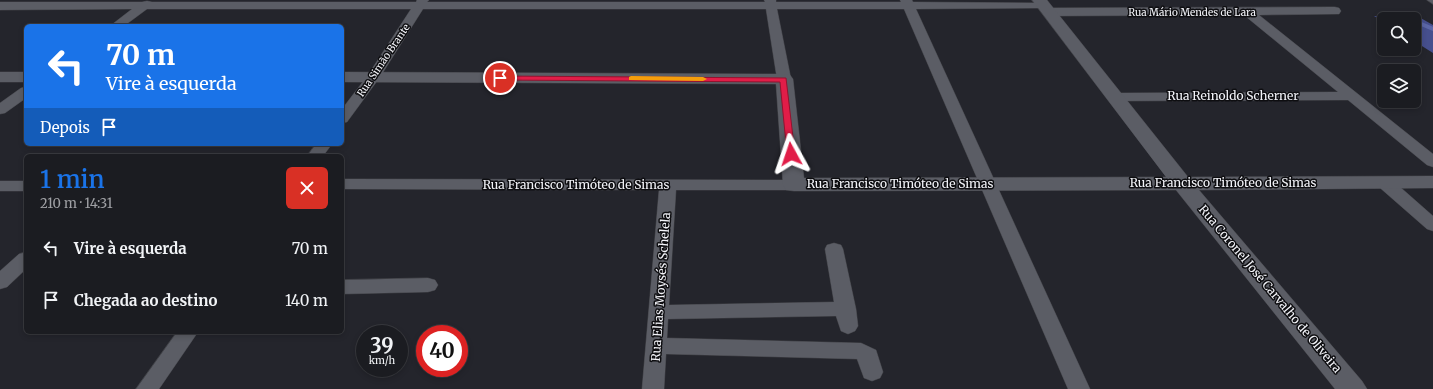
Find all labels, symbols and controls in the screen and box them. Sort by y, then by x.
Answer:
street label: Rua Mário Mendes de Lara [1128,6,1256,19]
map controls [1377,12,1421,108]
button: search [1377,12,1421,56]
street label: Rua Simão Brante [354,21,413,99]
text: 70 m [106,37,175,73]
icon: left [40,40,92,92]
pin [483,61,517,95]
button: layers [1377,64,1421,108]
icon: arrive [489,67,511,89]
text: Vire à esquerda [106,72,237,95]
street label: Rua Reinoldo Scherner [1167,88,1299,103]
icon: arrive [98,116,120,138]
text: Depois [40,118,90,137]
position arrow [770,133,812,175]
text: 1 min [40,164,105,195]
button: close [286,167,328,209]
street label: Rua Francisco Timóteo de Simas [1130,175,1316,190]
street label: Rua Francisco Timóteo de Simas [807,176,993,191]
street label: Rua Francisco Timóteo de Simas [483,177,669,192]
text: 210 m · 14:31 [40,195,113,212]
street label: Rua Coronel José Carvalho de Oliveira [1196,202,1345,376]
street label: Rua Elias Moysés Schelela [648,211,673,362]
icon: left [40,237,62,259]
text: Vire à esquerda [74,239,187,258]
text: 70 m [292,239,328,258]
icon: arrive [40,289,62,311]
text: Chegada ao destino [74,291,217,310]
text: 140 m [285,291,328,310]
speed limit sign: 40 [416,325,468,377]
text: 39 [370,333,394,358]
text: km/h [369,354,395,367]

